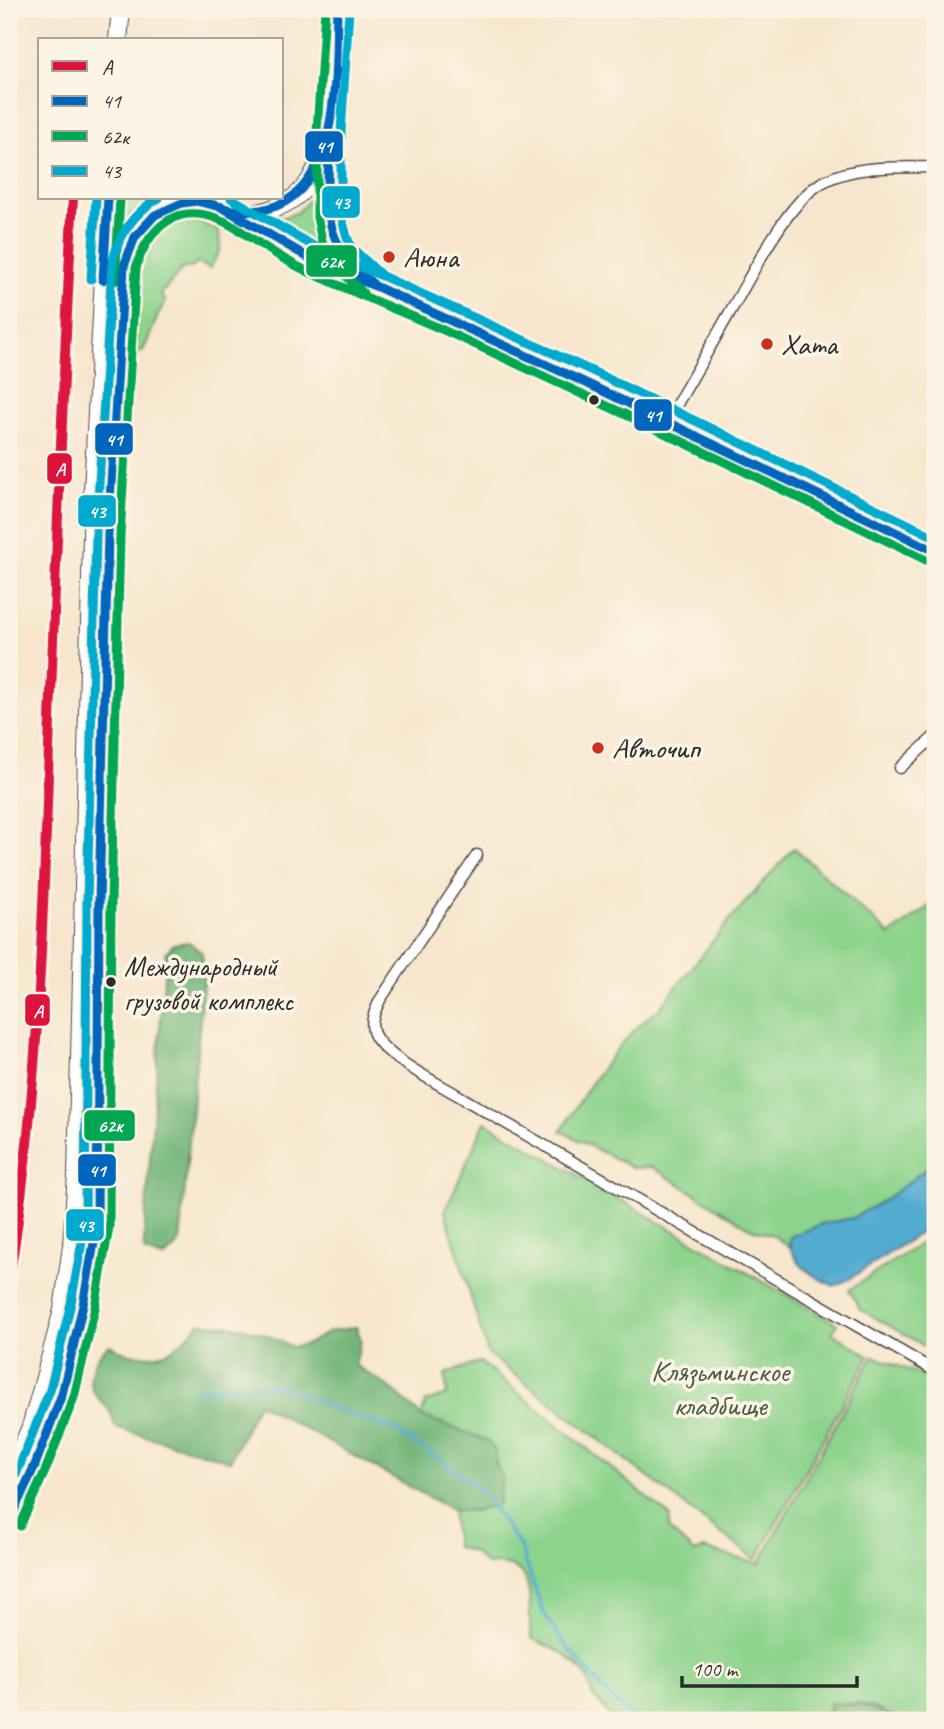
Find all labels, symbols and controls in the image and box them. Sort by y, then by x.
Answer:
legend [38,38,284,200]
text: A [102,54,114,80]
text: 41 [102,88,122,114]
text: 62к [102,124,131,150]
line badge: 41 [304,130,344,163]
text: 41 [315,135,335,159]
text: 43 [102,158,122,184]
line badge: 43 [321,185,361,219]
text: 43 [332,191,352,215]
place label: Аюна [403,238,460,276]
line badge: 62к [305,244,358,278]
marker: Аюна [381,249,397,265]
text: 62к [318,250,346,274]
place label: Хата [781,325,839,363]
marker: Хата [759,336,775,352]
unlabelled marker [587,393,601,407]
line badge: 41 [633,398,673,432]
text: 41 [644,404,664,428]
line badge: 41 [94,422,134,456]
text: 41 [105,428,125,452]
line badge: A [46,452,73,485]
text: A [55,457,66,481]
line badge: 43 [77,494,117,528]
text: 43 [88,500,108,524]
place label: Авточип [612,729,702,767]
marker: Авточип [590,740,606,756]
place label: Международный грузовой комплекс [124,949,295,1018]
marker: Международный грузовой комплекс [104,975,118,989]
line badge: A [24,993,51,1027]
text: A [33,999,44,1023]
line badge: 62к [83,1109,136,1142]
text: 62к [97,1114,125,1138]
line badge: 41 [77,1153,117,1187]
text: 41 [88,1159,108,1183]
line badge: 43 [65,1208,105,1242]
text: 43 [76,1214,96,1238]
park label: Клязьминское кладбище [651,1352,791,1424]
scale bar [682,1645,856,1689]
text: 100 m [692,1656,739,1682]

